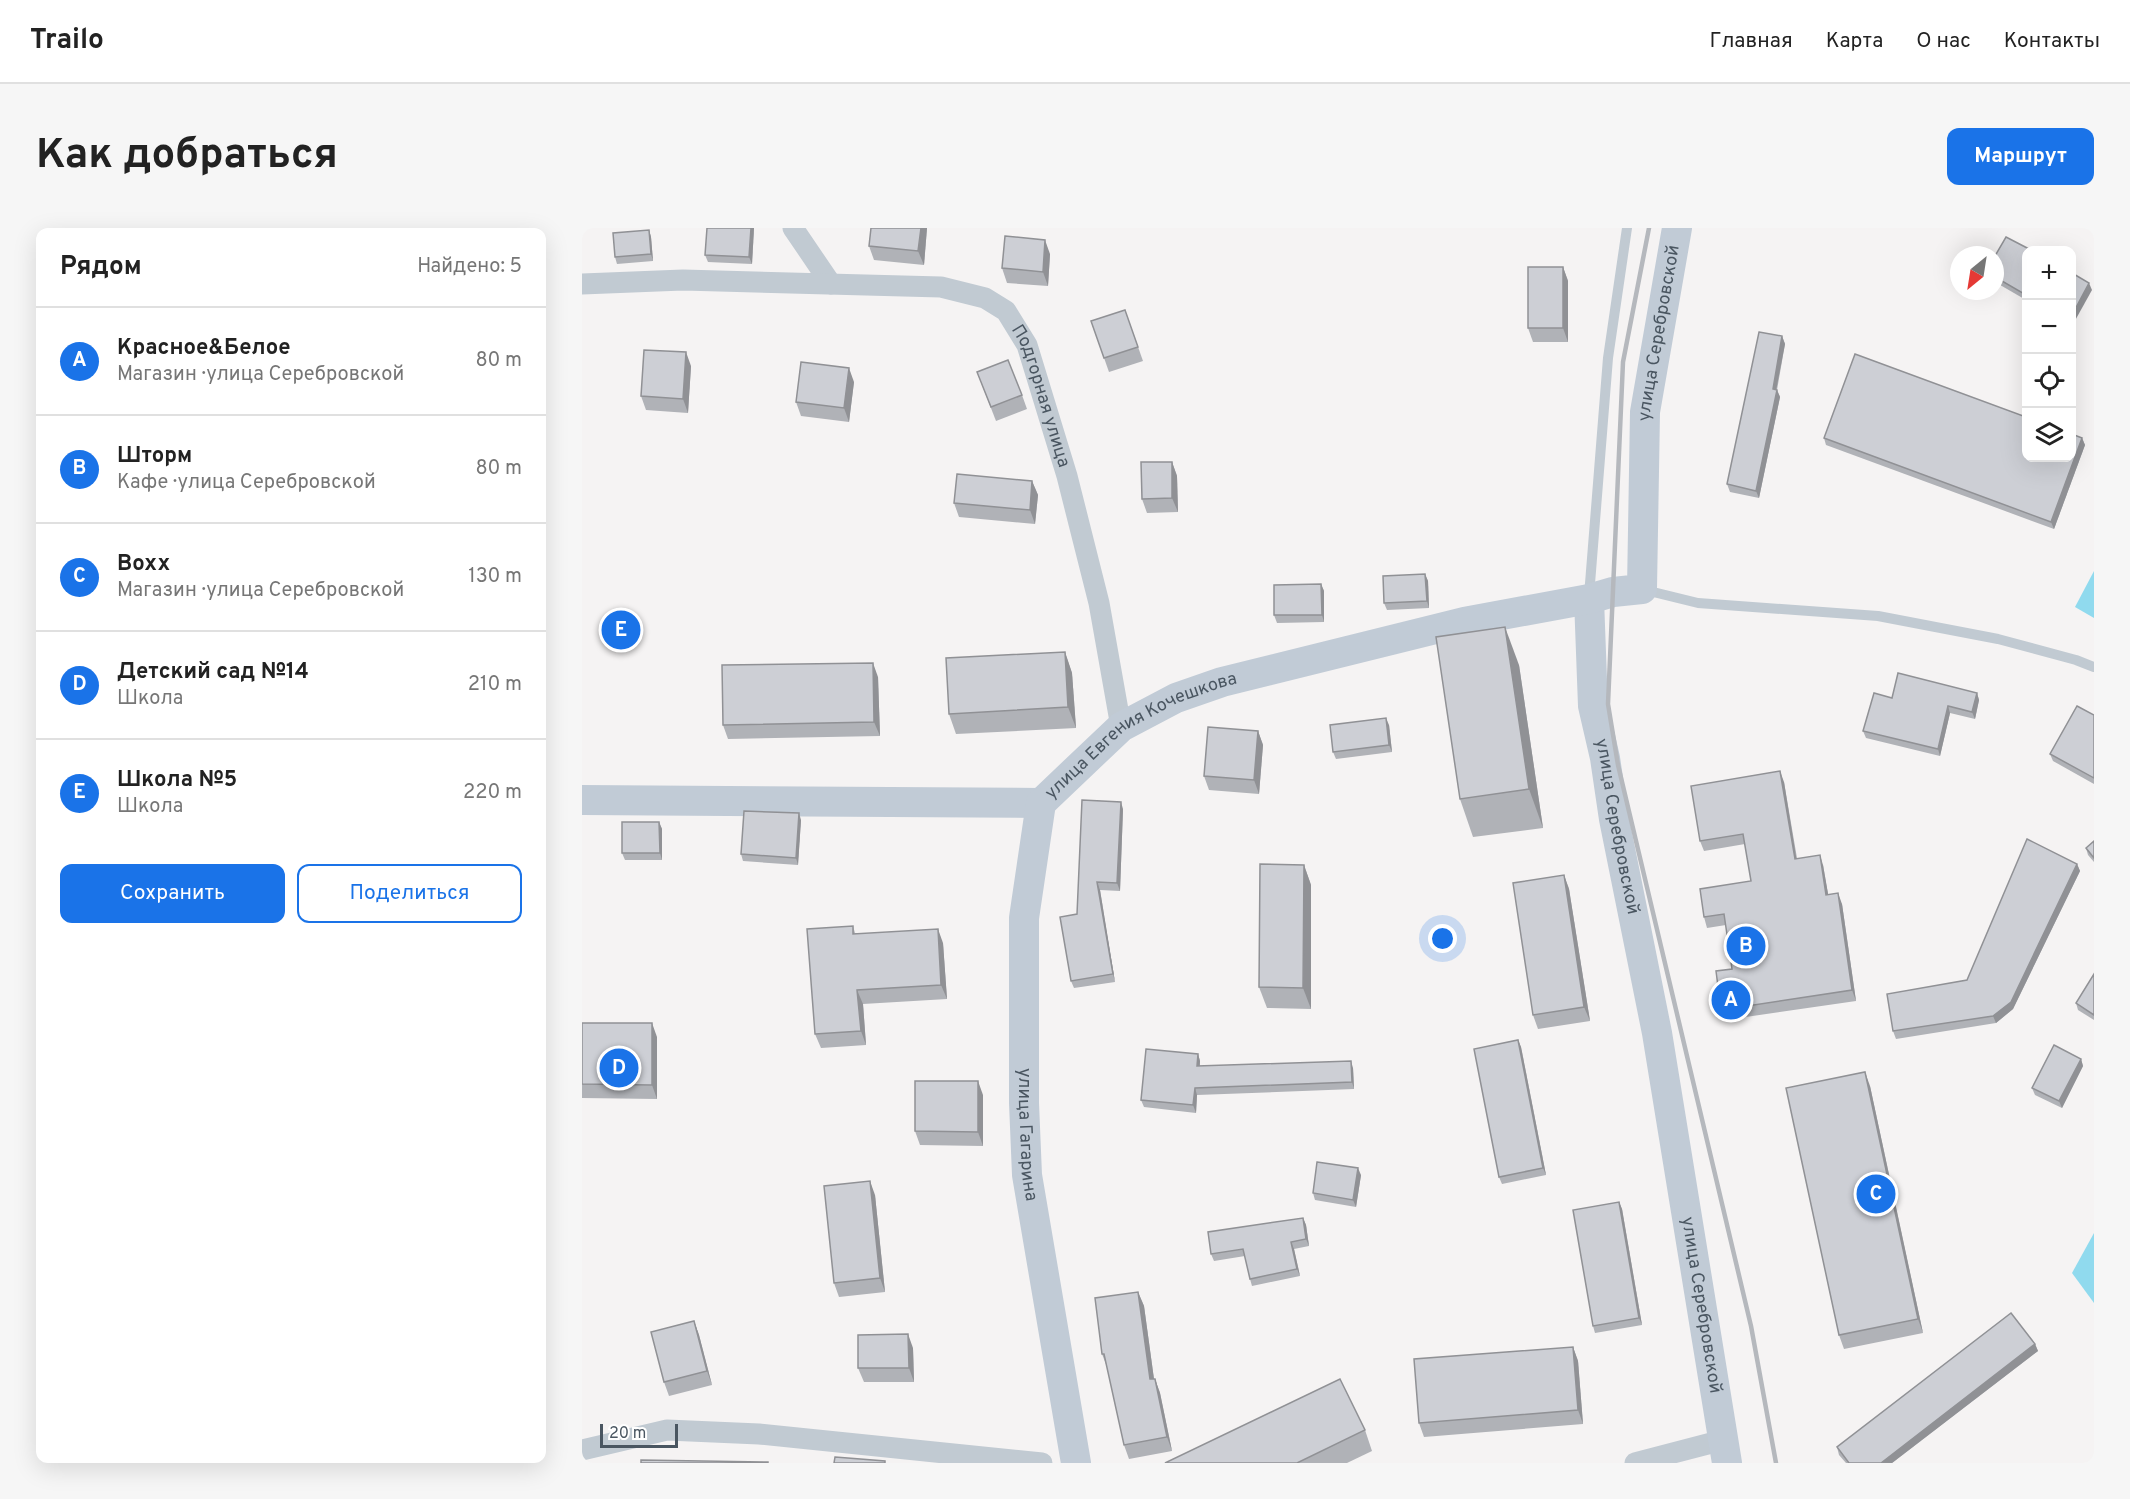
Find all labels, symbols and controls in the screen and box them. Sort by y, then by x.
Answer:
text: Trailo [30,23,104,59]
text: Главная [1709,28,1793,55]
text: Карта [1826,28,1883,55]
text: О нас [1916,28,1971,55]
text: Контакты [2004,28,2100,55]
button: Маршрут [1947,128,2094,185]
text: Как добраться [36,130,338,183]
street label: улица Серебровской [1633,243,1685,421]
north arrow [1950,246,2004,300]
map controls [2022,246,2076,462]
button: + [2022,246,2076,300]
text: Рядом [60,251,142,284]
text: Найдено: 5 [417,254,522,280]
button: − [2022,300,2076,354]
street label: Подгорная улица [1006,320,1075,470]
text: Красное&Белое [117,335,290,362]
text: A [72,348,87,374]
text: 80 m [476,348,522,374]
button: locate [2022,354,2076,408]
text: Магазин · улица Серебровской [117,362,404,388]
button: layers [2022,408,2076,462]
text: Шторм [117,443,192,470]
text: B [73,456,86,482]
text: 80 m [476,456,522,482]
text: Кафе · улица Серебровской [117,470,376,496]
text: Boxx [117,551,170,578]
text: C [73,564,86,590]
text: 130 m [468,564,522,590]
text: Магазин · улица Серебровской [117,578,404,604]
pin: E [602,608,640,652]
text: Детский сад №14 [117,659,309,686]
street label: улица Евгения Кочешкова [1040,667,1239,805]
text: D [72,672,87,698]
text: 210 m [468,672,522,698]
text: Школа [117,686,183,712]
street label: улица Серебровской [1589,736,1644,916]
text: Школа №5 [117,767,237,794]
text: E [73,780,86,806]
text: 220 m [463,780,522,806]
text: Школа [117,794,183,820]
button: Сохранить [60,864,285,923]
button: Поделиться [297,864,522,923]
your location [1428,924,1457,953]
pin: B [1726,924,1766,968]
pin: A [1712,978,1750,1022]
pin: D [600,1046,639,1090]
street label: улица Гагарина [1012,1068,1043,1203]
pin: C [1856,1172,1896,1216]
street label: улица Серебровской [1676,1215,1727,1395]
scale bar [600,1421,678,1448]
text: 20 m [609,1424,646,1444]

